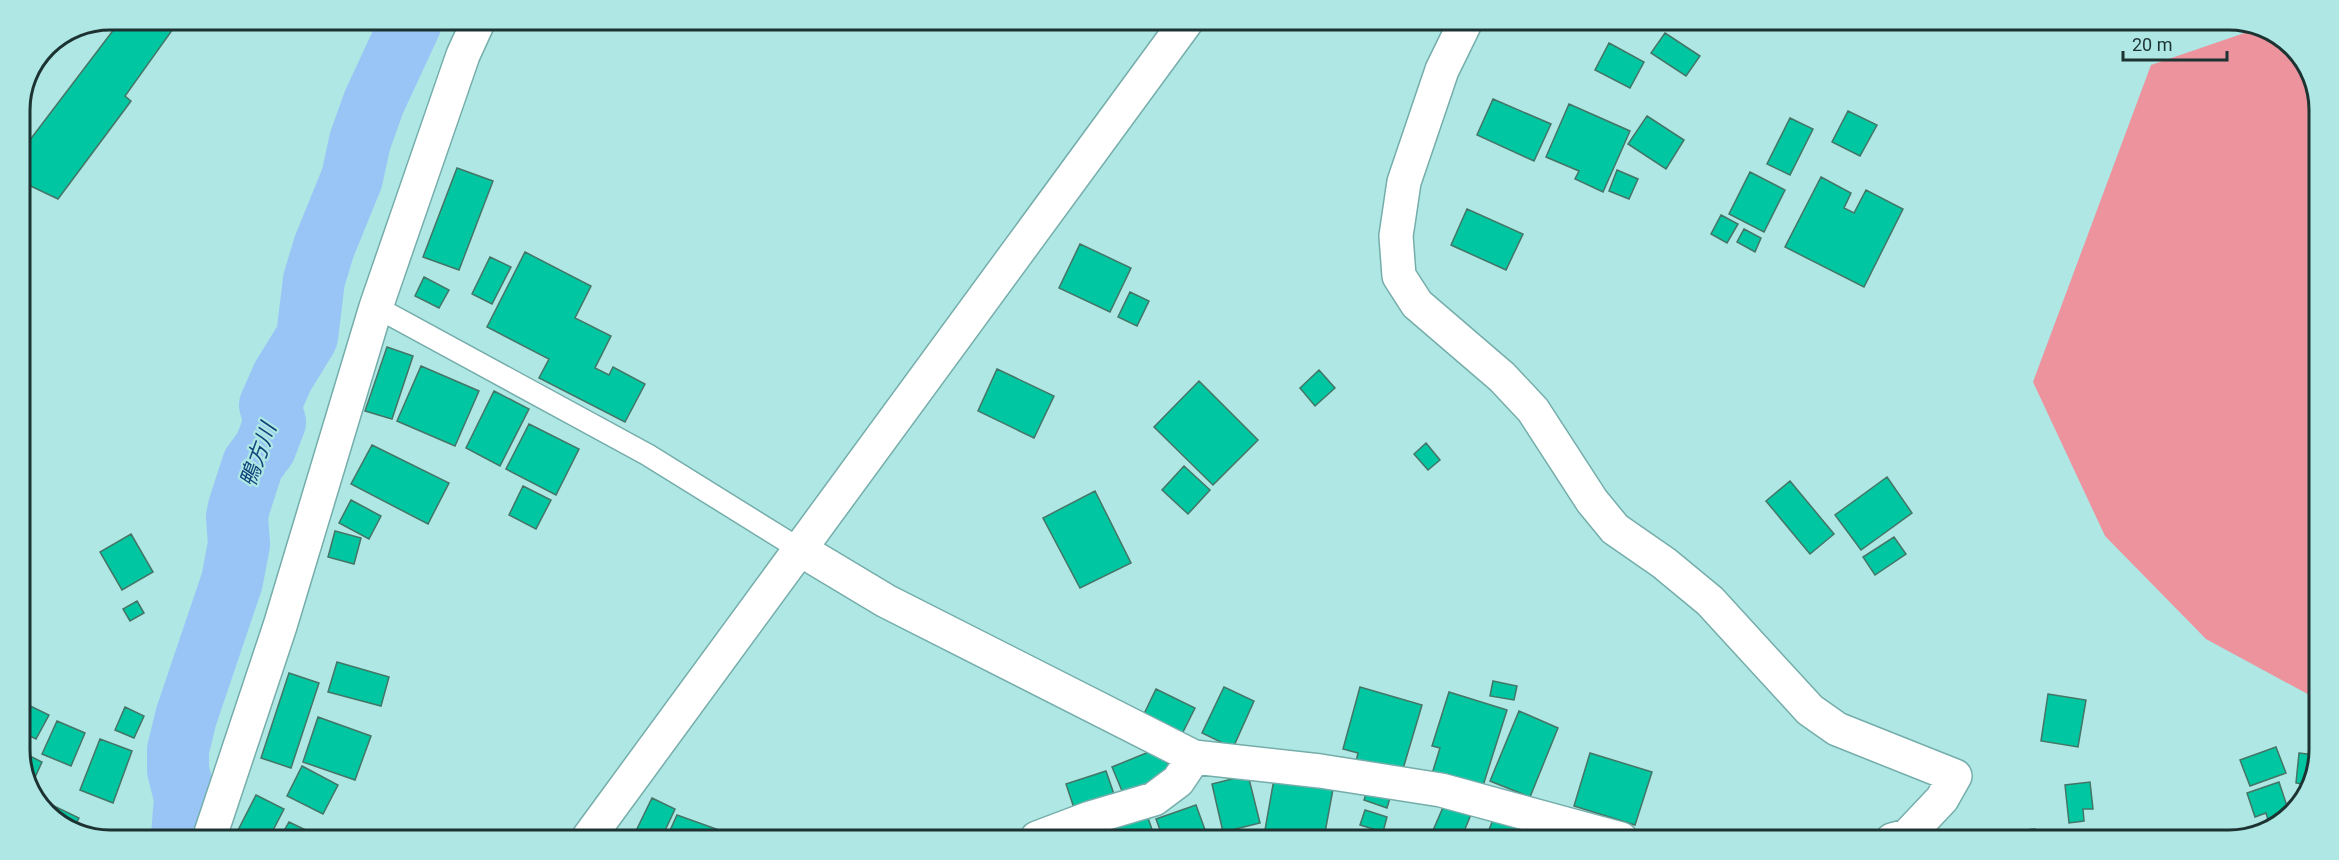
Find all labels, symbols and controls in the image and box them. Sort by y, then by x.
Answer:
scale bar [2123,24,2226,62]
text: 20 m [2132,34,2172,55]
water label: 鴨方川 [235,418,282,490]

